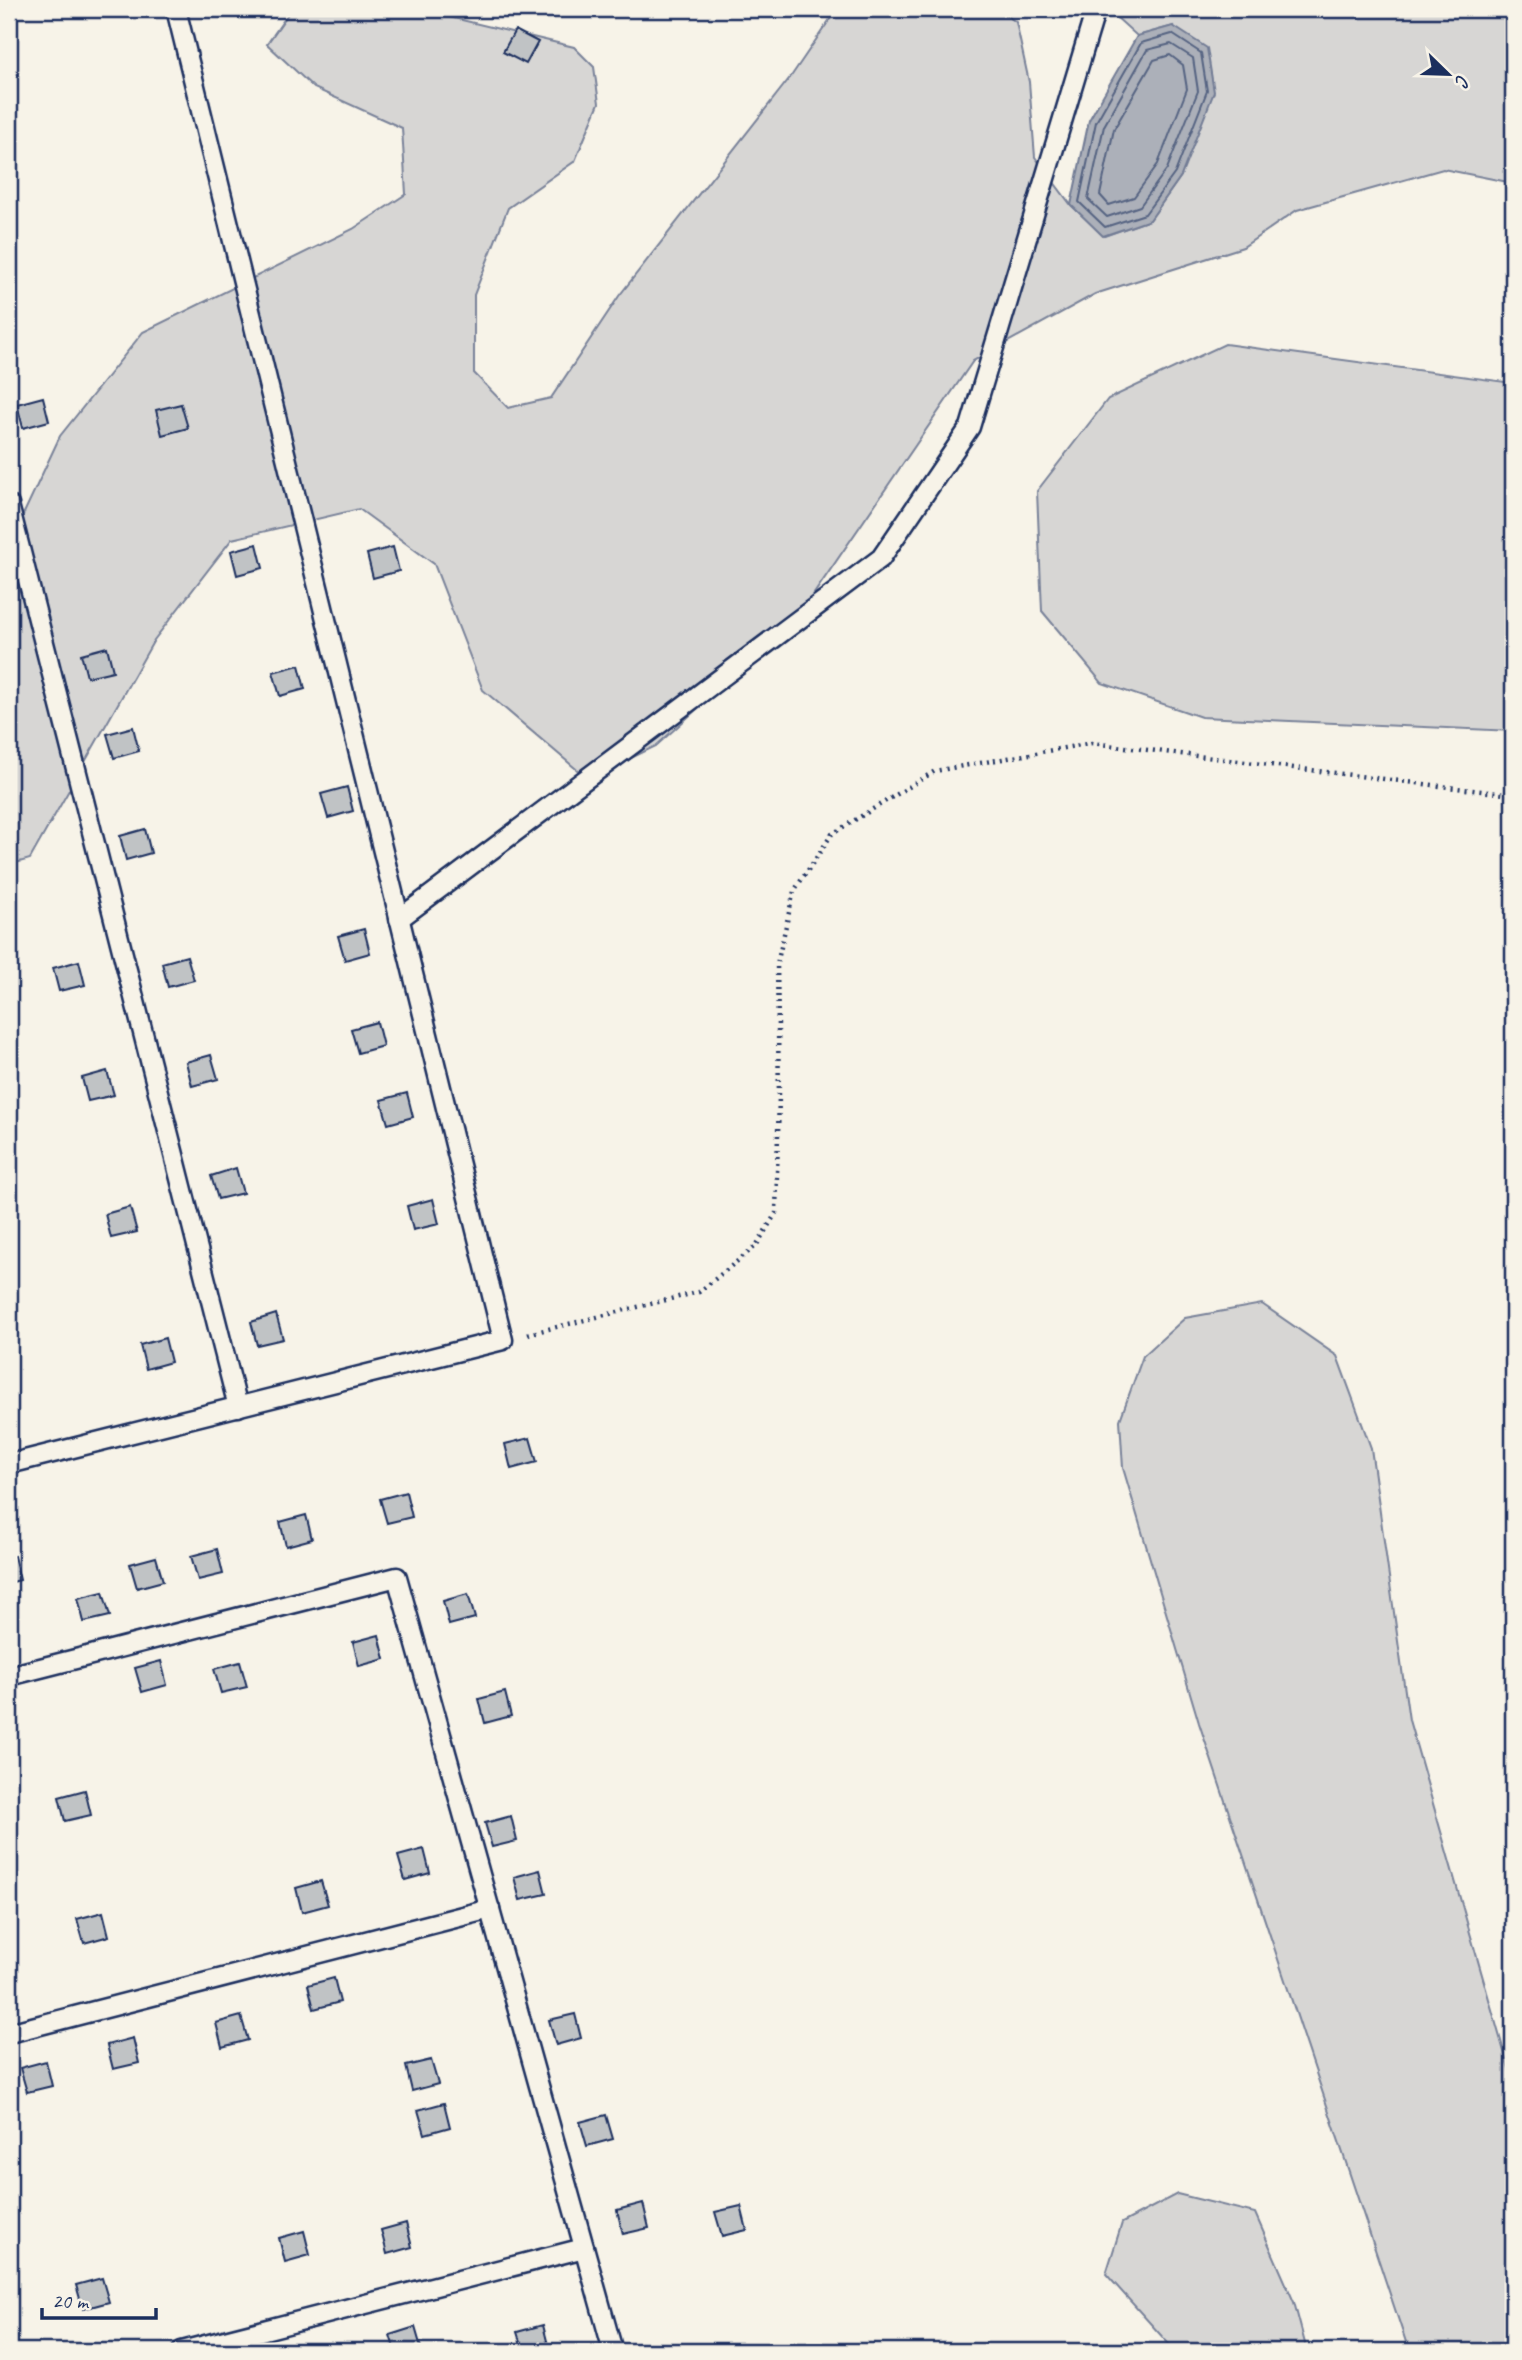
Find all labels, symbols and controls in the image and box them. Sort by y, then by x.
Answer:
north arrow [1414,38,1484,108]
text: С [1449,71,1476,92]
scale bar [42,2276,156,2320]
text: 20 m [52,2288,90,2314]

